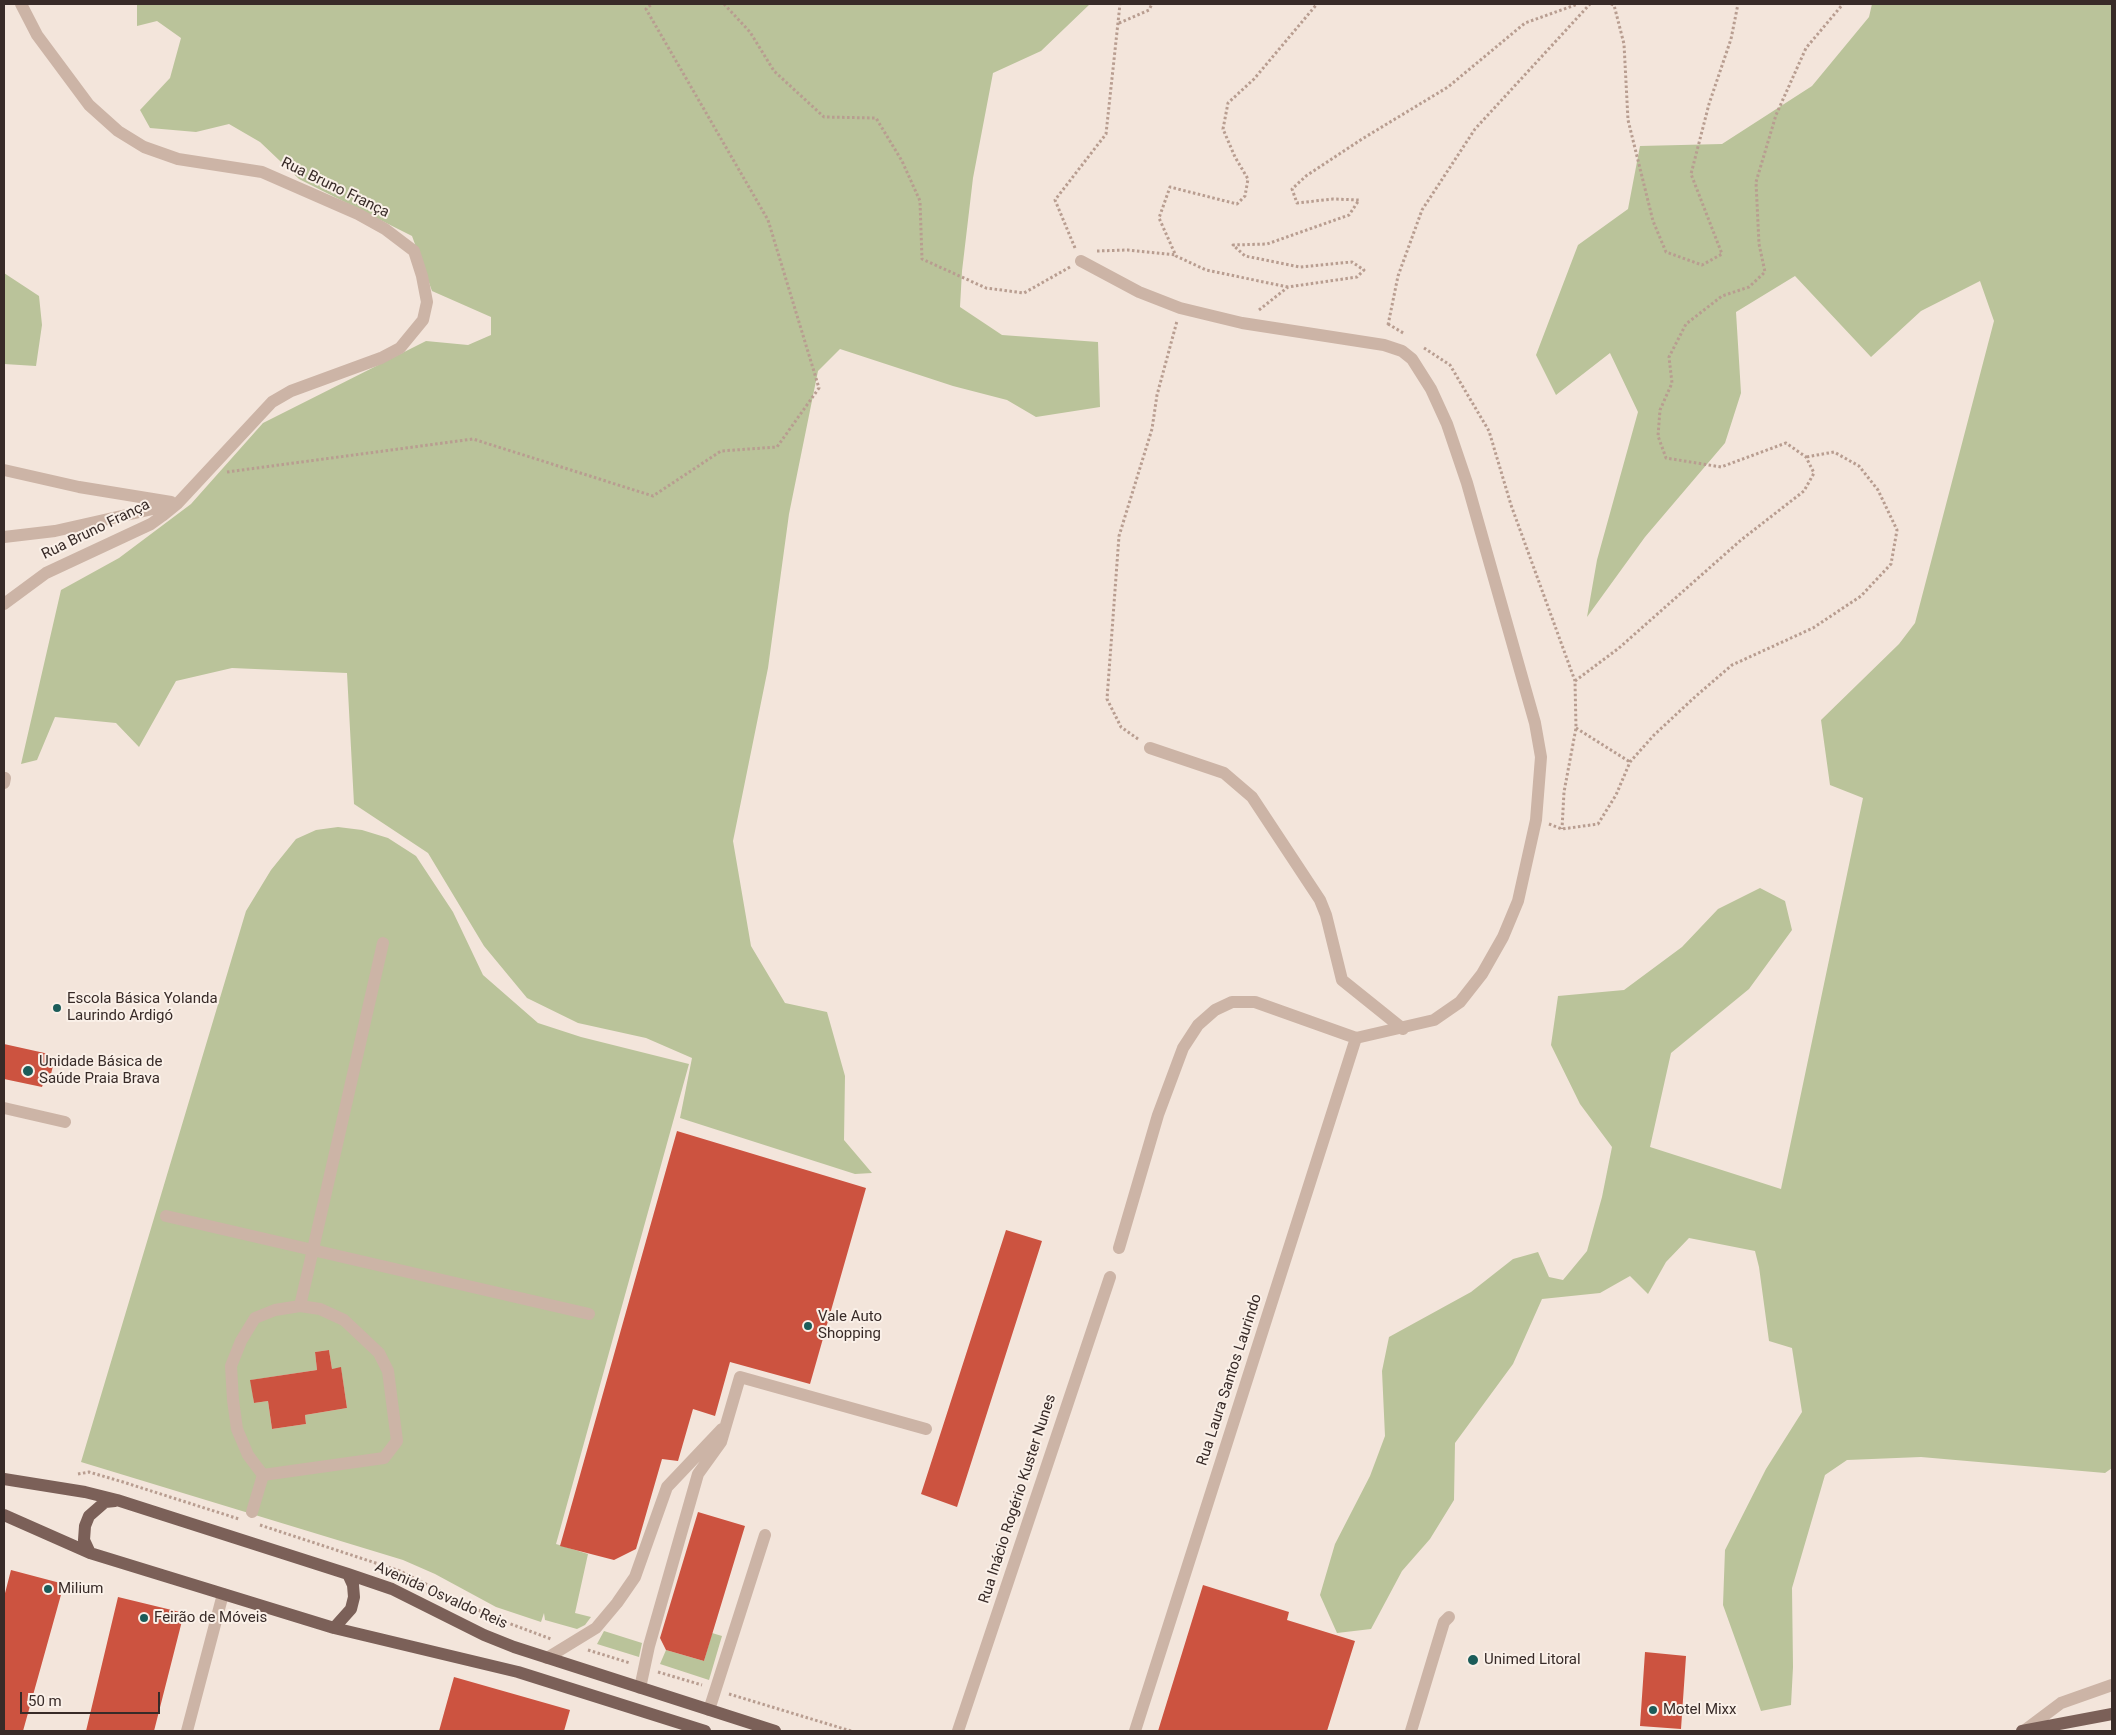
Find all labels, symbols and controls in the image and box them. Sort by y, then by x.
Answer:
street label: Rua Bruno França [278,154,392,222]
street label: Rua Bruno França [39,496,153,564]
place label: Escola Básica Yolanda Laurindo Ardigó [67,990,218,1025]
marker: Escola Básica Yolanda Laurindo Ardigó [51,1002,63,1014]
place label: Unidade Básica de Saúde Praia Brava [39,1053,162,1088]
marker: Unidade Básica de Saúde Praia Brava [21,1064,35,1078]
street label: Rua Laura Santos Laurindo [1194,1292,1266,1468]
place label: Vale Auto Shopping [818,1308,882,1343]
marker: Vale Auto Shopping [802,1320,814,1332]
street label: Rua Inácio Rogério Kuster Nunes [976,1392,1060,1606]
street label: Avenida Osvaldo Reis [372,1559,510,1633]
place label: Milium [58,1580,103,1598]
marker: Milium [42,1583,54,1595]
place label: Feirão de Móveis [154,1609,267,1627]
marker: Feirão de Móveis [138,1612,150,1624]
place label: Unimed Litoral [1484,1651,1581,1669]
marker: Unimed Litoral [1466,1653,1480,1667]
scale bar [22,1682,162,1714]
text: 50 m [28,1692,62,1710]
place label: Motel Mixx [1663,1701,1737,1719]
marker: Motel Mixx [1647,1704,1659,1716]

